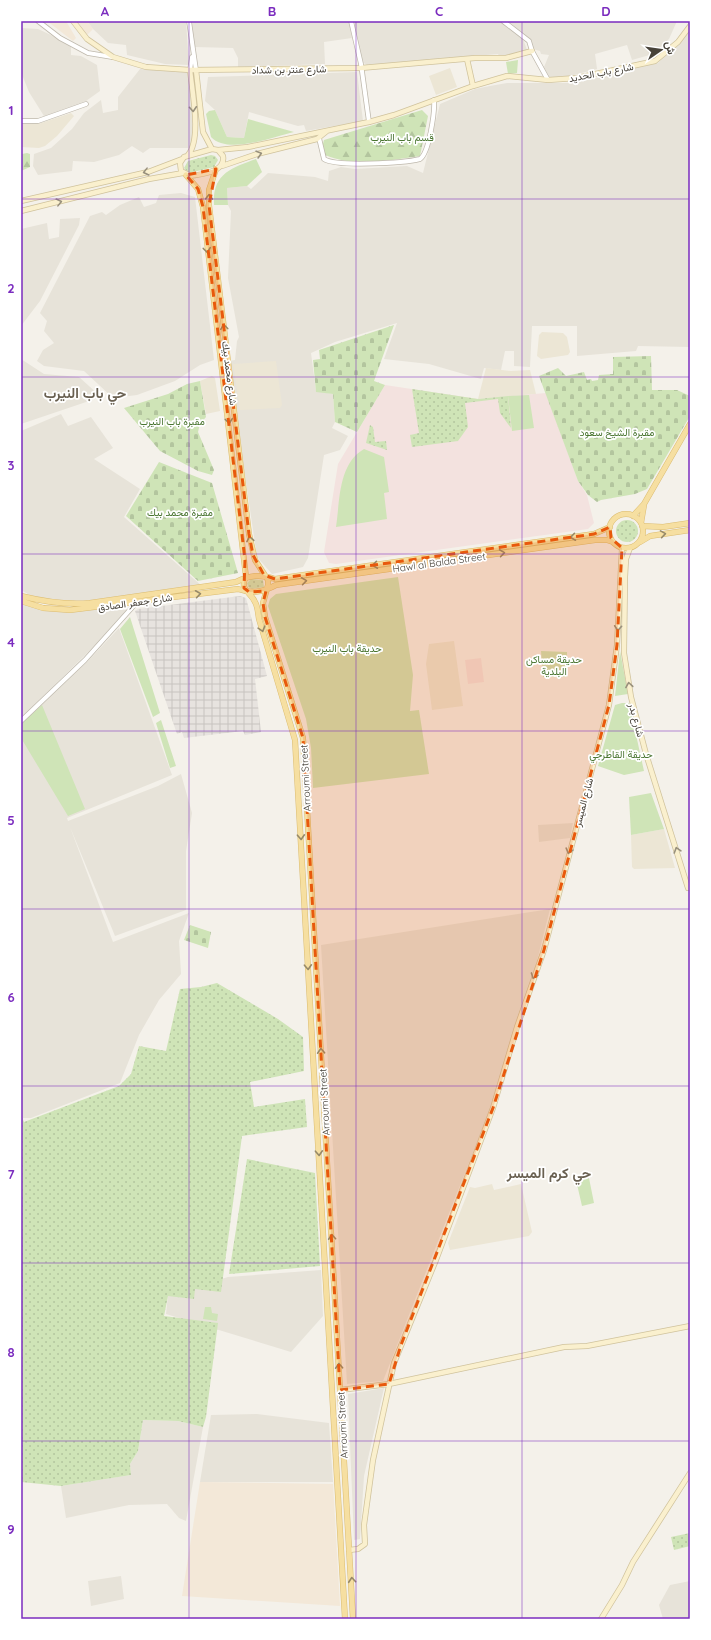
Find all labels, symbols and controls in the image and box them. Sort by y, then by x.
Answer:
text: A [101,3,110,19]
text: B [268,3,276,19]
text: C [435,3,443,19]
text: D [601,3,611,19]
north arrow [641,30,681,70]
text: ش [662,40,679,56]
street label: شارع باب الحديد [568,60,635,85]
street label: شارع عنتر بن شداد [251,62,327,77]
text: 1 [8,102,14,118]
one-way arrow [189,106,198,112]
park label: قسم باب النيرب [370,131,434,144]
one-way arrow [255,150,262,159]
one-way arrow [142,167,149,176]
one-way arrow [205,194,213,200]
one-way arrow [55,198,62,207]
one-way arrow [203,247,212,254]
text: 2 [7,280,15,296]
one-way arrow [220,323,229,330]
street label: شارع محمد بيك [219,340,240,406]
district label: حي باب النيرب [44,384,127,405]
park label: مقبرة باب النيرب [139,415,205,428]
one-way arrow [224,418,233,424]
park label: مقبرة الشيخ سعود [580,426,654,439]
text: 3 [8,457,15,473]
park label: مقبرة محمد بيك [147,506,213,519]
one-way arrow [660,530,666,539]
one-way arrow [570,532,576,541]
one-way arrow [246,536,255,542]
street label: Hawl al Balda Street [392,549,487,575]
one-way arrow [499,549,505,558]
one-way arrow [372,560,378,569]
one-way arrow [301,577,307,586]
one-way arrow [195,590,201,599]
street label: شارع جعفر الصادق [97,591,173,614]
one-way arrow [257,625,266,632]
one-way arrow [614,625,623,631]
text: 4 [7,634,15,650]
park label: حديقة باب النيرب [312,642,382,655]
park label: حديقة مساكن البلدية [526,653,582,678]
one-way arrow [625,682,634,688]
street label: شارع بدر [626,701,647,739]
street label: Arroumi Street [297,744,314,812]
park label: حديقة القاطرجي [589,748,653,763]
street label: شارع الميسر [571,776,596,829]
text: 5 [7,812,15,828]
one-way arrow [296,834,305,841]
one-way arrow [566,847,574,854]
one-way arrow [673,847,682,854]
one-way arrow [304,964,313,970]
one-way arrow [531,972,539,979]
text: 6 [7,989,15,1005]
one-way arrow [317,1048,325,1054]
street label: Arroumi Street [316,1068,333,1136]
one-way arrow [315,1150,324,1156]
district label: حي كرم الميسر [506,1164,592,1185]
text: 7 [7,1166,15,1182]
one-way arrow [327,1234,336,1240]
text: 8 [7,1344,15,1360]
one-way arrow [335,1363,344,1369]
street label: Arroumi Street [334,1391,351,1459]
text: 9 [7,1521,15,1537]
one-way arrow [348,1577,357,1583]

